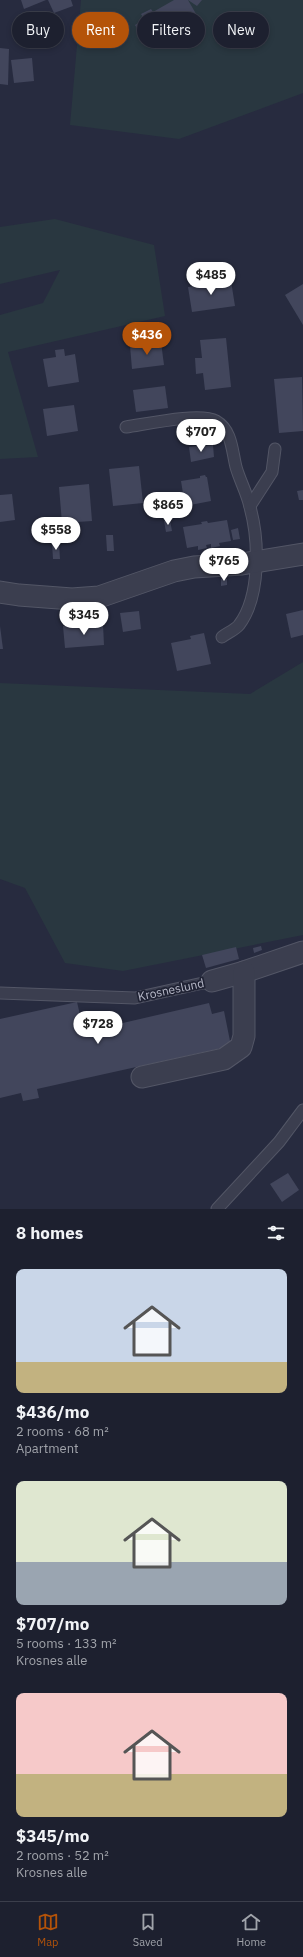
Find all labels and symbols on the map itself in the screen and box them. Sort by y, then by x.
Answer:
pin: $485 [187,262,235,296]
pin: $436 [123,322,171,356]
pin: $707 [177,419,225,453]
pin: $865 [144,492,192,526]
pin: $558 [32,517,80,551]
pin: $765 [200,548,248,582]
pin: $345 [60,602,108,636]
street label: Krosneslund [136,975,205,1004]
pin: $728 [74,1011,122,1045]

